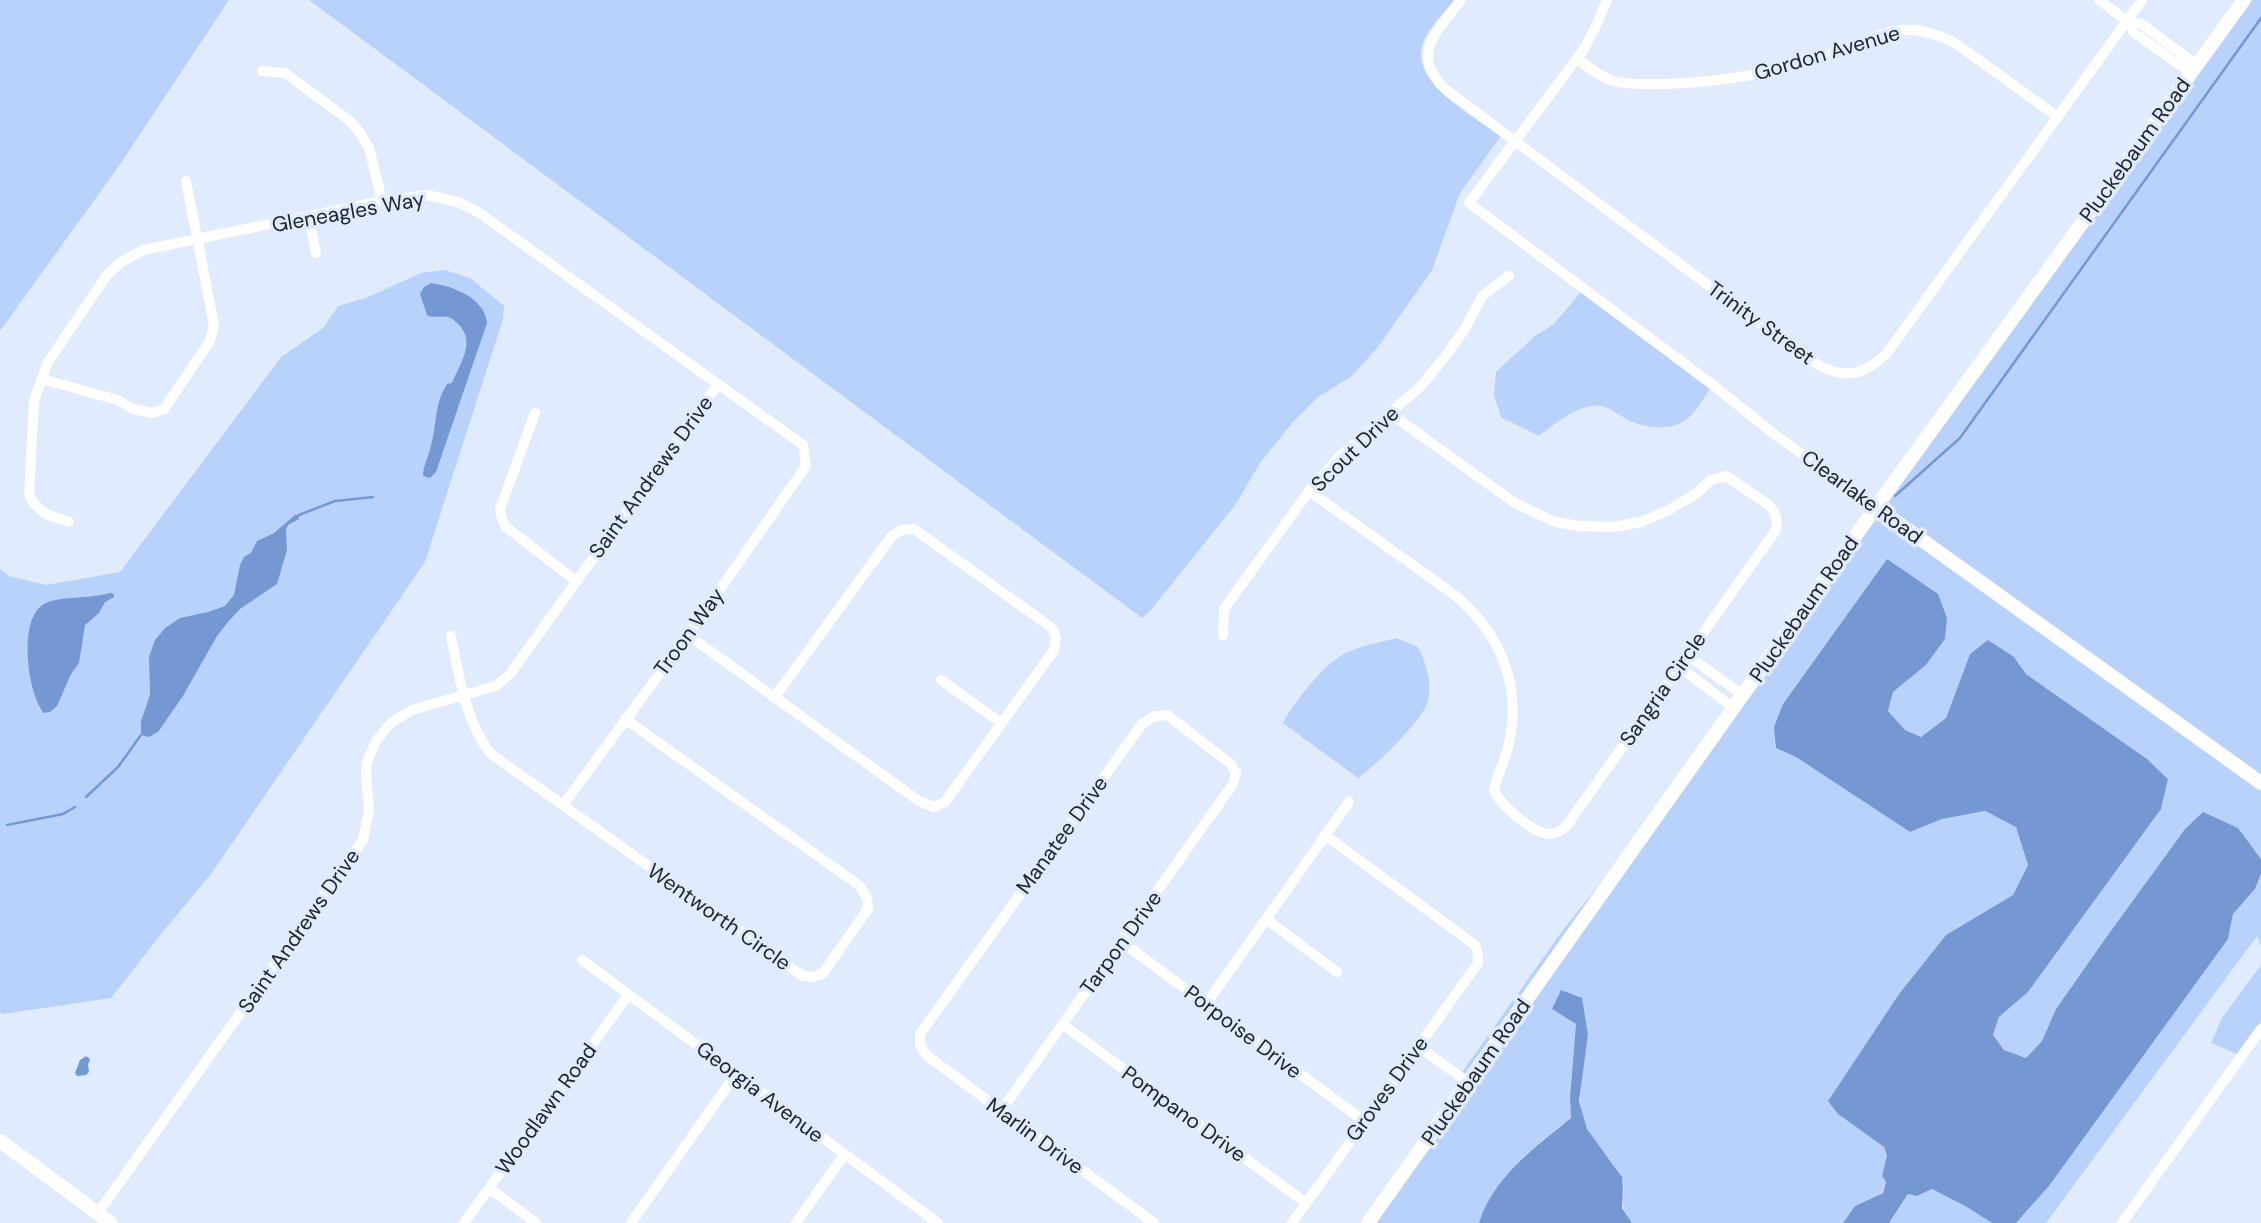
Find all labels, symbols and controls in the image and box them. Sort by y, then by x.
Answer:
street label: Gordon Avenue [1751,19,1903,87]
street label: Pluckebaum Road [2073,72,2197,228]
street label: Gleneagles Way [270,185,427,239]
street label: Trinity Street [1702,275,1820,371]
street label: Saint Andrews Drive [583,390,720,564]
street label: Scout Drive [1305,400,1405,498]
street label: Clearlake Road [1796,444,1928,550]
street label: Pluckebaum Road [1743,530,1865,688]
street label: Troon Way [648,582,731,682]
street label: Sangria Circle [1613,626,1713,752]
street label: Manatee Drive [1010,770,1114,900]
street label: Saint Andrews Drive [232,843,366,1019]
street label: Wentworth Circle [642,857,796,977]
street label: Tarpon Drive [1074,885,1168,1001]
street label: Porpoise Drive [1179,979,1307,1085]
street label: Pluckebaum Road [1415,993,1537,1151]
street label: Groves Drive [1339,1031,1435,1147]
street label: Georgia Avenue [690,1035,830,1149]
street label: Woodlawn Road [489,1038,603,1180]
street label: Pompano Drive [1116,1059,1252,1169]
street label: Marlin Drive [981,1091,1089,1181]

